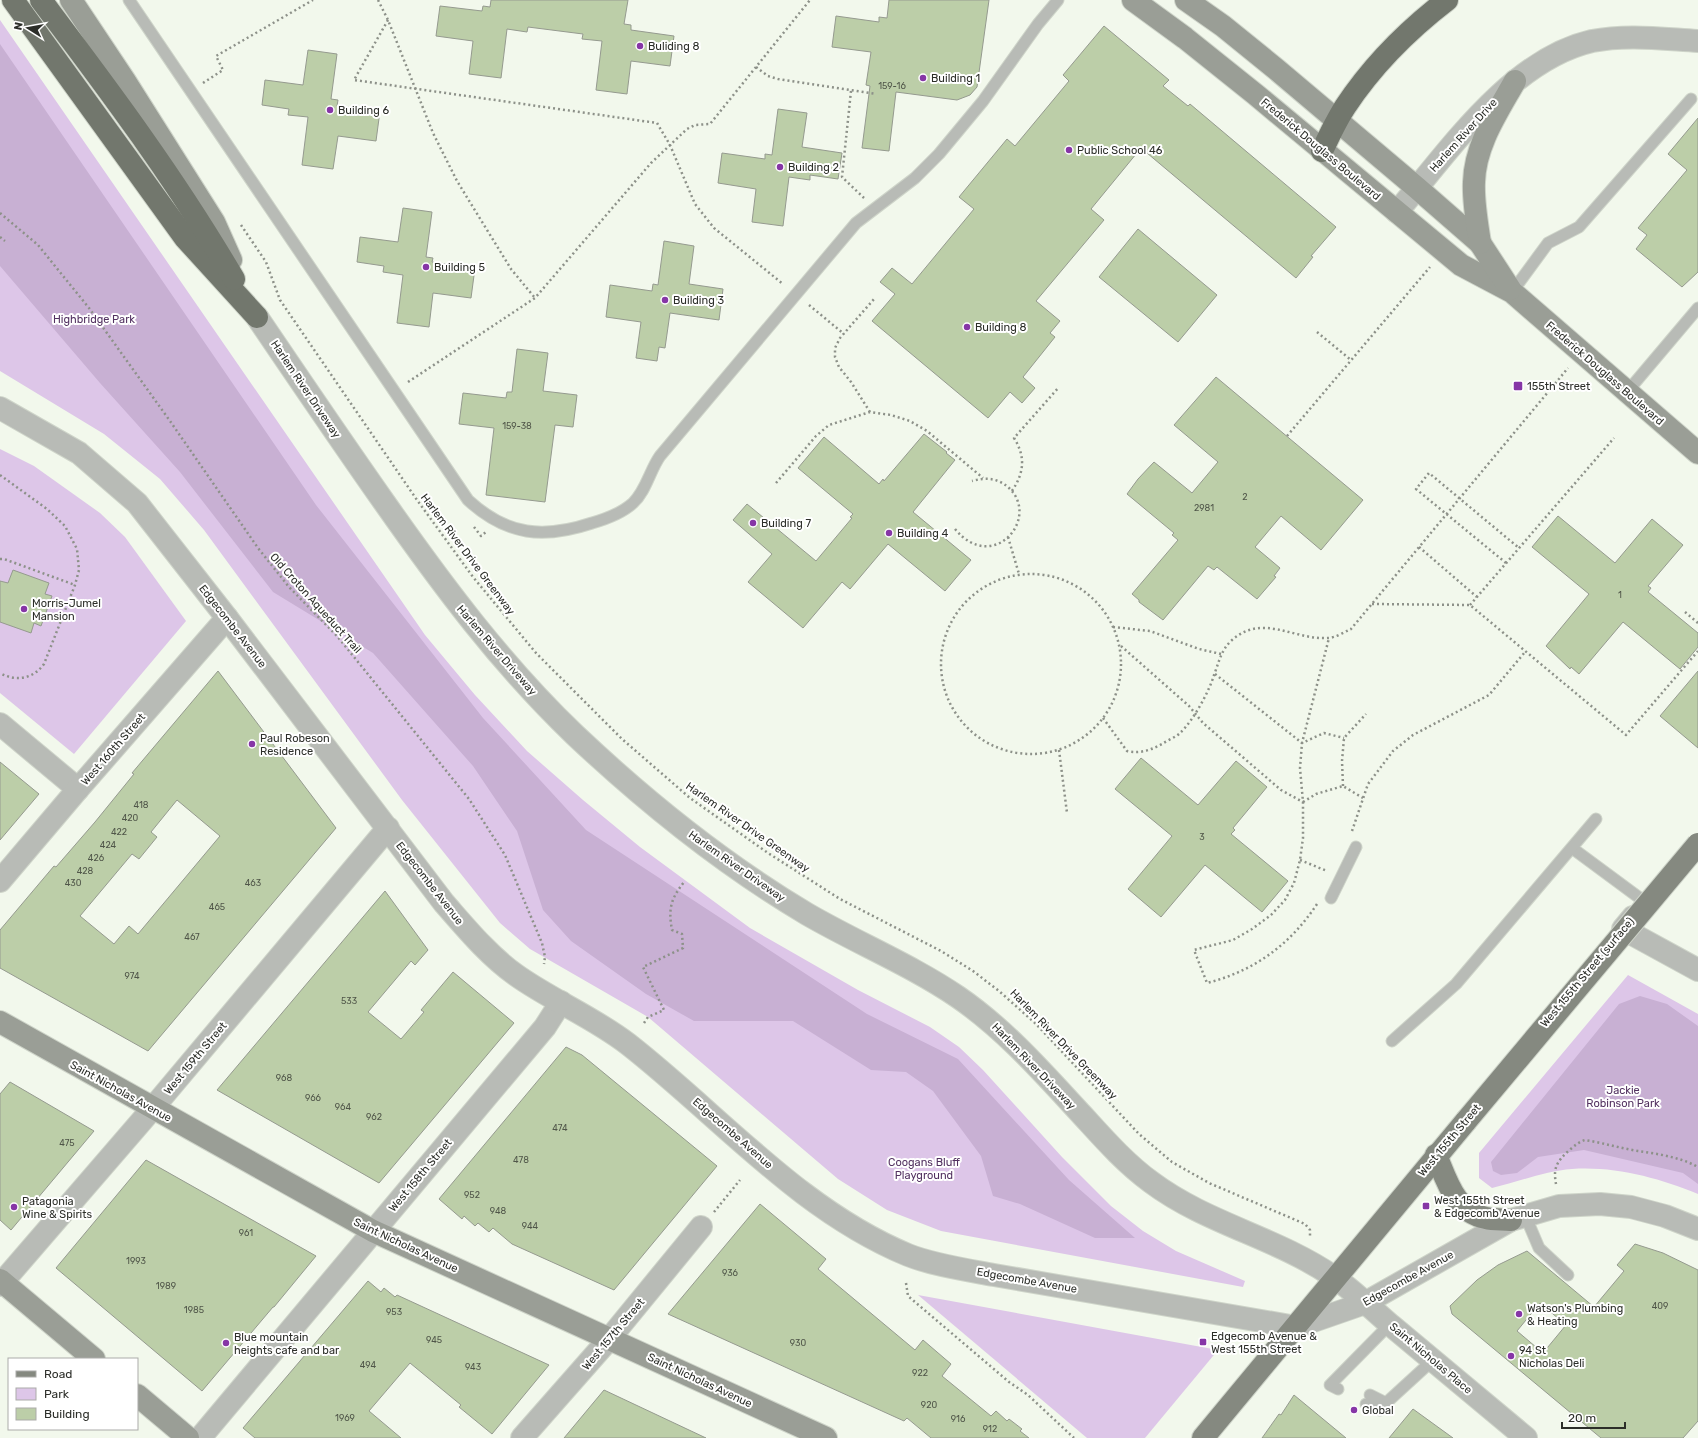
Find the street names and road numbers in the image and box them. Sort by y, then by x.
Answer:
street label: Frederick Douglass Boulevard [1258,96,1383,203]
street label: Harlem River Drive [1427,96,1500,175]
street label: Frederick Douglass Boulevard [1543,319,1666,428]
street label: Harlem River Driveway [268,338,343,441]
street label: Harlem River Drive Greenway [418,491,517,617]
street label: Old Croton Aqueduct Trail [267,551,364,656]
street label: Edgecombe Avenue [196,582,269,670]
street label: Harlem River Driveway [454,603,539,698]
street label: West 160th Street [79,710,149,788]
street label: Harlem River Drive Greenway [683,780,812,875]
street label: Harlem River Driveway [686,828,788,905]
street label: Edgecombe Avenue [393,839,466,927]
street label: West 155th Street (surface) [1538,915,1637,1030]
street label: Harlem River Drive Greenway [1007,986,1120,1102]
street label: West 159th Street [161,1019,230,1097]
street label: Harlem River Driveway [989,1020,1078,1112]
street label: Saint Nicholas Avenue [68,1058,174,1125]
street label: Edgecombe Avenue [690,1095,775,1172]
street label: West 155th Street [1415,1101,1484,1179]
street label: West 158th Street [386,1136,455,1214]
street label: Saint Nicholas Avenue [351,1216,460,1275]
street label: Edgecombe Avenue [1361,1248,1456,1309]
street label: Edgecombe Avenue [976,1265,1078,1296]
street label: West 157th Street [580,1295,648,1373]
street label: Saint Nicholas Place [1387,1320,1475,1397]
street label: Saint Nicholas Avenue [645,1351,754,1410]

